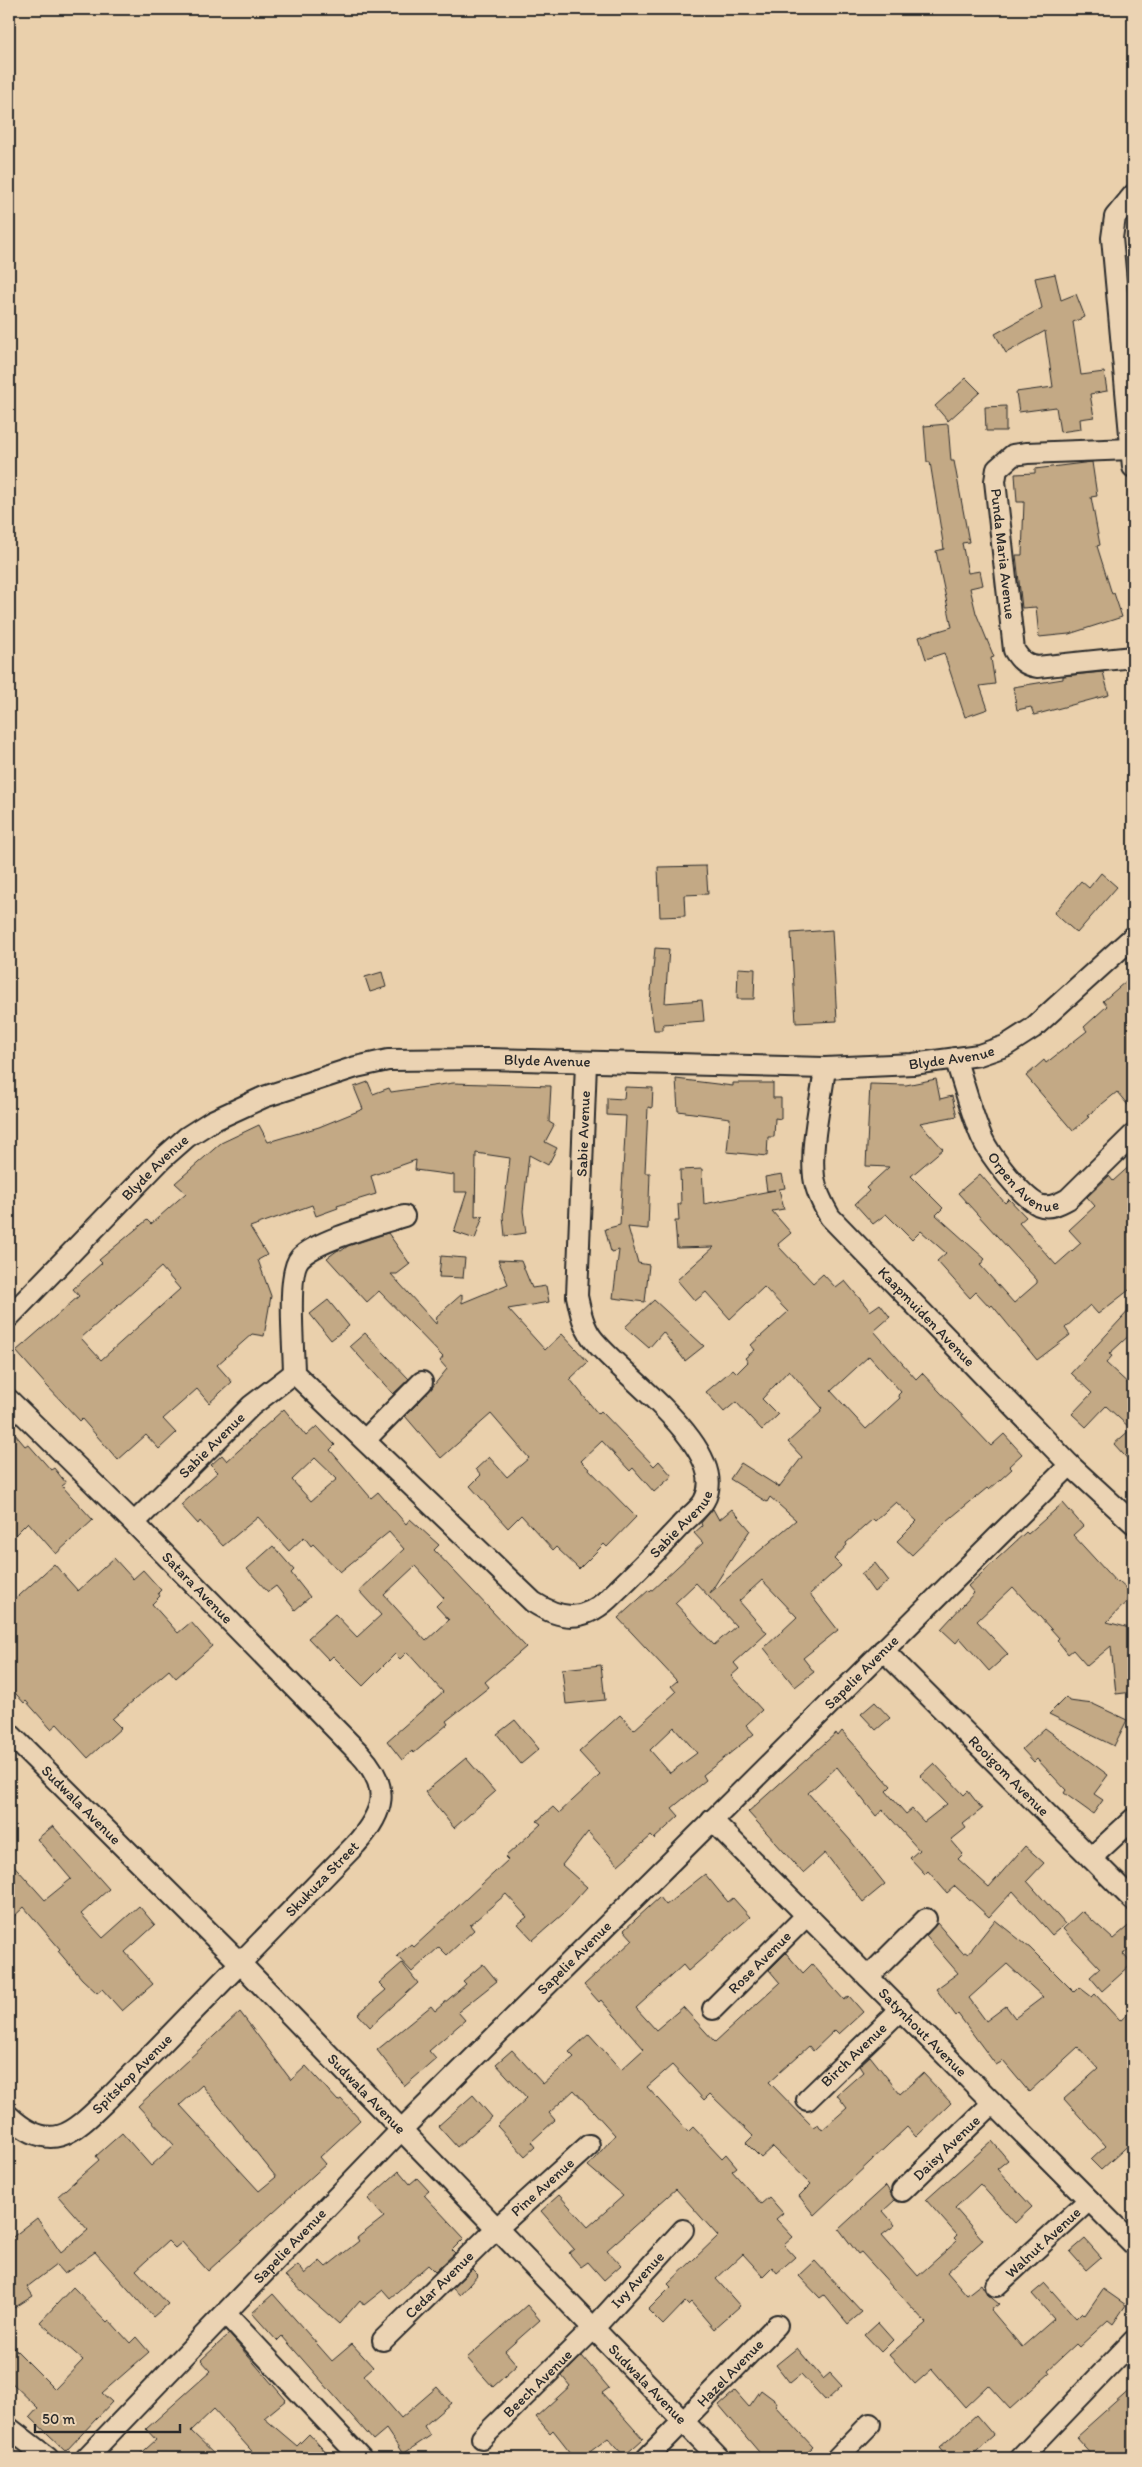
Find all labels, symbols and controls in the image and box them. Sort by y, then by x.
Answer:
street label: Punda Maria Avenue [987,487,1019,620]
street label: Blyde Avenue [908,1041,997,1073]
street label: Blyde Avenue [504,1050,591,1071]
street label: Sabie Avenue [573,1090,594,1177]
street label: Blyde Avenue [118,1131,192,1204]
street label: Orpen Avenue [984,1149,1061,1216]
street label: Kaapmuiden Avenue [874,1263,979,1370]
street label: Sabie Avenue [175,1408,249,1482]
street label: Sabie Avenue [646,1488,717,1562]
street label: Satara Avenue [158,1548,237,1628]
street label: Sapelie Avenue [820,1631,902,1713]
street label: Rooigom Avenue [965,1732,1053,1820]
street label: Sudwala Avenue [38,1762,125,1848]
street label: Skukuza Street [281,1837,363,1921]
street label: Sapelie Avenue [533,1917,615,1999]
street label: Rose Avenue [724,1927,795,1998]
street label: Satynhout Avenue [875,1984,971,2080]
street label: Birch Avenue [817,2019,890,2091]
street label: Spitskop Avenue [88,2030,176,2118]
street label: Sudwala Avenue [324,2050,410,2138]
street label: Daisy Avenue [909,2111,984,2184]
street label: Pine Avenue [507,2154,578,2220]
street label: Walnut Avenue [1001,2203,1085,2282]
street label: Sapelie Avenue [249,2205,330,2287]
street label: Cedar Avenue [401,2247,477,2322]
street label: Ivy Avenue [607,2248,668,2312]
street label: Hazel Avenue [693,2335,767,2411]
street label: Sudwala Avenue [605,2340,690,2428]
street label: Beech Avenue [499,2345,576,2421]
scale bar [35,2402,180,2434]
text: 50 m [42,2410,75,2428]

